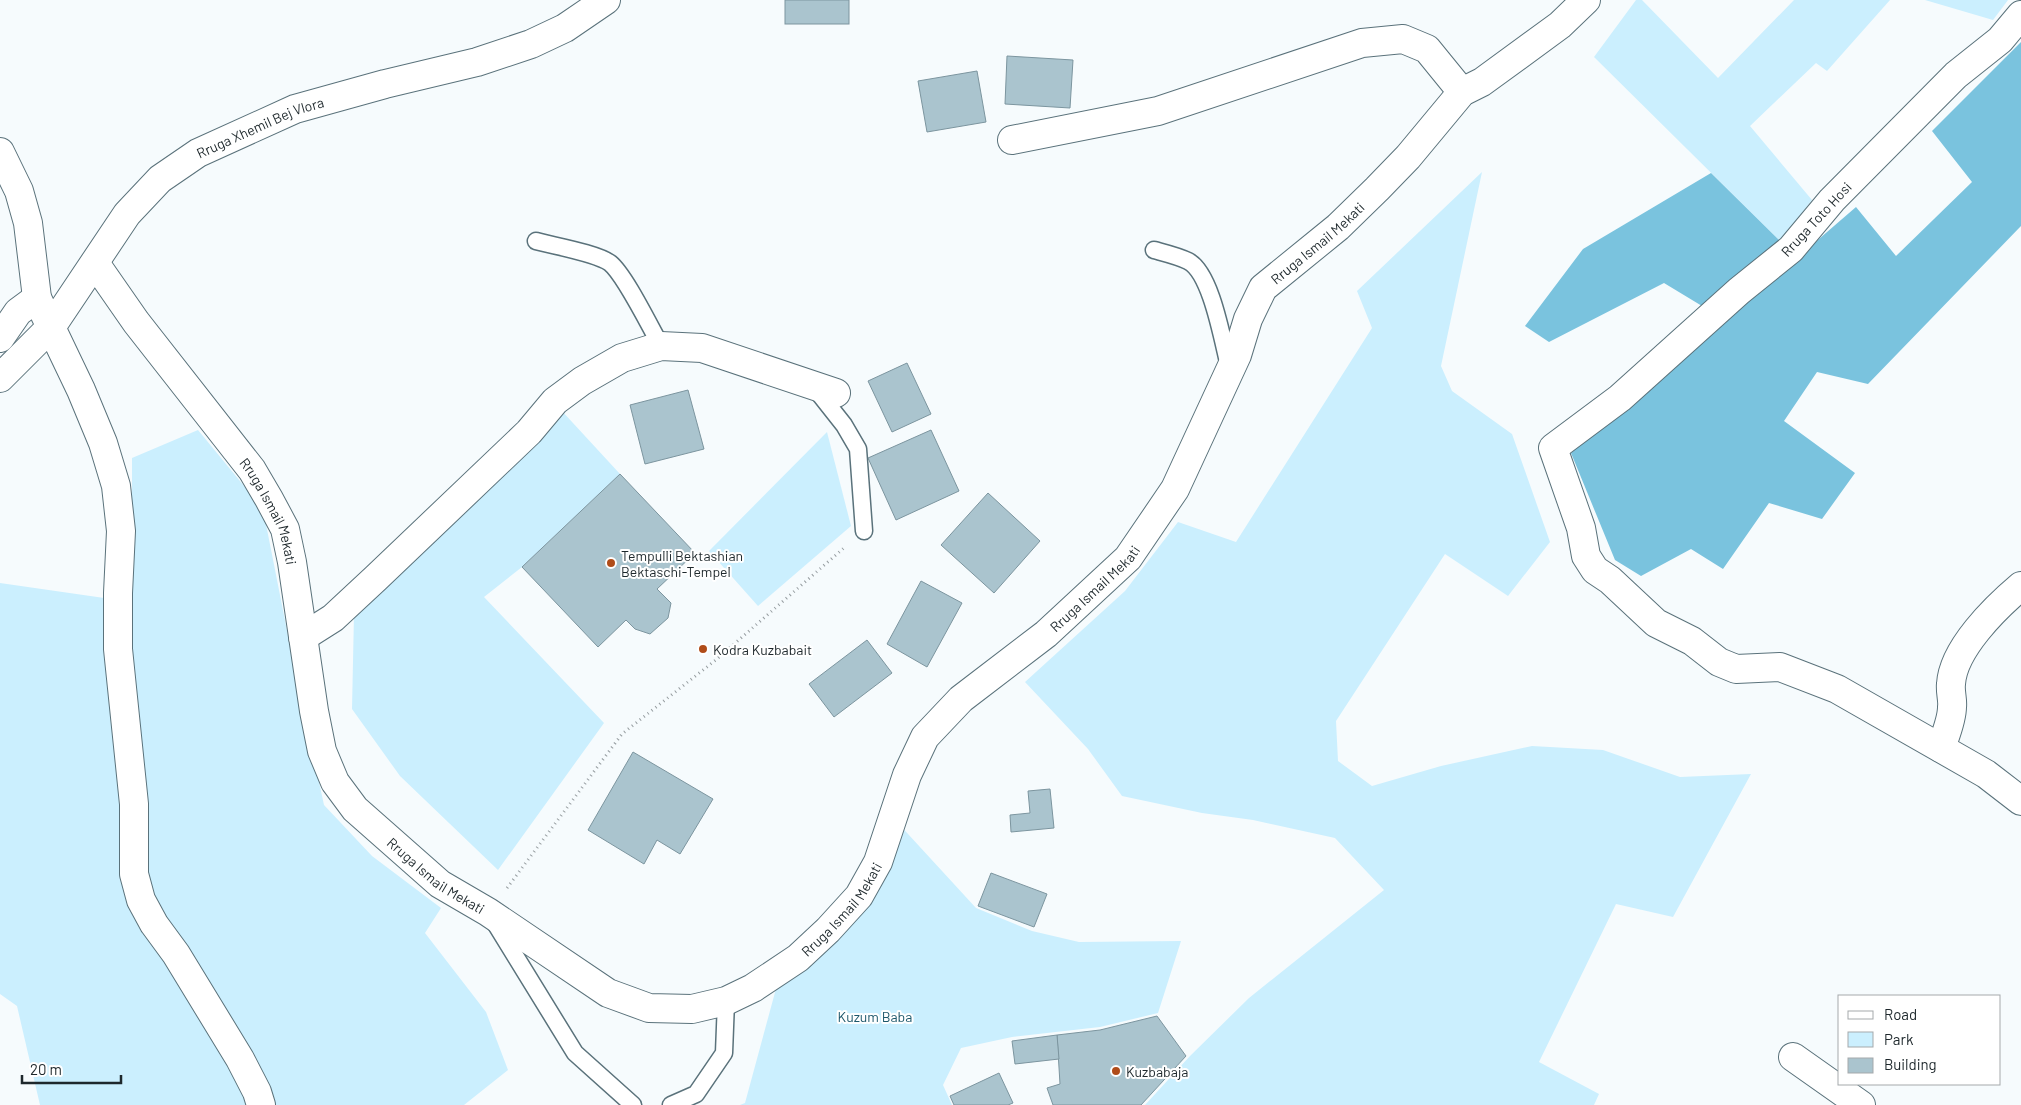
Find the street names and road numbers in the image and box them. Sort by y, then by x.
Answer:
street label: Rruga Xhemil Bej Vlora [194,93,326,161]
street label: Rruga Toto Hosi [1777,178,1855,260]
street label: Rruga Ismail Mekati [1267,198,1367,287]
street label: Rruga Ismail Mekati [237,454,301,566]
street label: Rruga Ismail Mekati [1046,542,1143,635]
street label: Rruga Ismail Mekati [384,833,488,917]
street label: Rruga Ismail Mekati [797,859,885,959]

